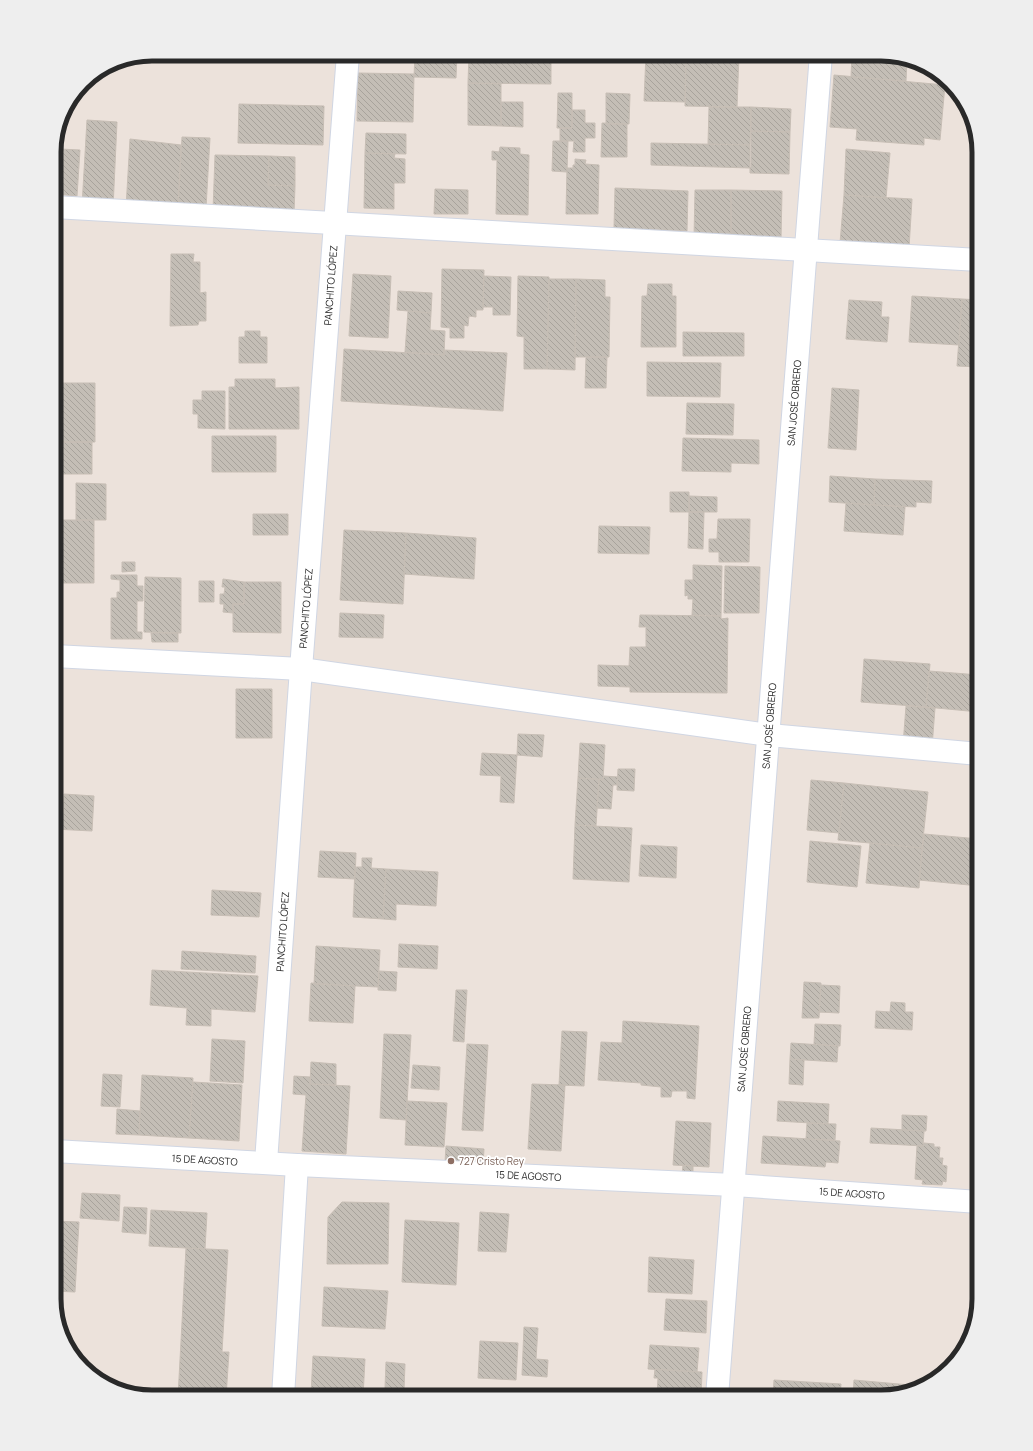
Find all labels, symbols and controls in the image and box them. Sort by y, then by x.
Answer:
street label: PANCHITO LÓPEZ [320,245,340,326]
street label: SAN JOSÉ OBRERO [784,359,804,446]
street label: PANCHITO LÓPEZ [296,568,316,649]
street label: SAN JOSÉ OBRERO [759,683,779,769]
street label: PANCHITO LÓPEZ [273,891,292,972]
street label: SAN JOSÉ OBRERO [734,1006,754,1093]
street label: 15 DE AGOSTO [171,1151,238,1169]
place label: 727 Cristo Rey [459,1154,525,1168]
marker: 727 Cristo Rey [446,1156,456,1166]
street label: 15 DE AGOSTO [495,1167,562,1184]
street label: 15 DE AGOSTO [818,1184,885,1202]

